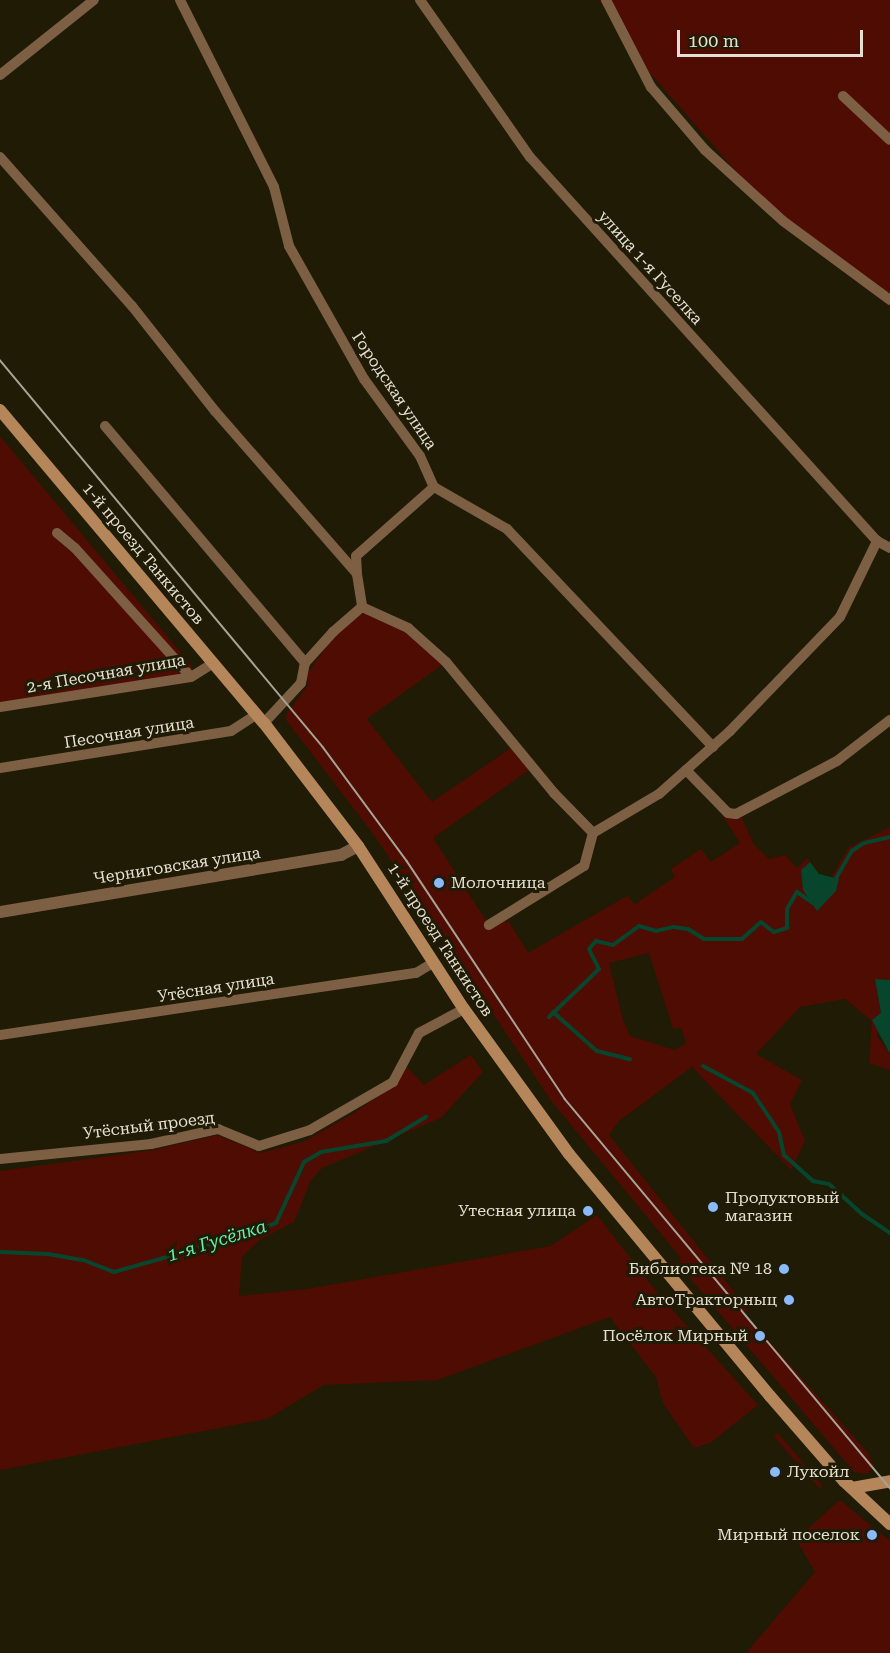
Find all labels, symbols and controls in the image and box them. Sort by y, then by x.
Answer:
scale bar [680,18,866,56]
text: 100 m [688,30,739,51]
street label: улица 1-я Гуселка [594,207,706,329]
street label: Городская улица [348,329,440,453]
street label: 1-й проезд Танкистов [78,479,208,629]
street label: 2-я Песочная улица [25,651,187,697]
street label: Песочная улица [63,713,195,753]
street label: Черниговская улица [92,843,262,889]
street label: 1-й проезд Танкистов [383,860,497,1020]
place label: Молочница [451,873,545,893]
marker: Молочница [432,876,446,890]
street label: Утёсная улица [156,969,276,1007]
street label: Утёсный проезд [82,1108,216,1144]
place label: Продуктовый магазин [725,1188,840,1226]
marker: Продуктовый магазин [706,1200,720,1214]
place label: Утесная улица [458,1201,576,1221]
marker: Утесная улица [581,1204,595,1218]
water label: 1-я Гусёлка [165,1216,269,1266]
place label: Библиотека № 18 [629,1259,772,1279]
marker: Библиотека № 18 [777,1262,791,1276]
place label: АвтоТракторныц [636,1290,777,1310]
marker: АвтоТракторныц [782,1293,796,1307]
place label: Посёлок Мирный [603,1326,748,1346]
marker: Посёлок Мирный [753,1329,767,1343]
place label: Лукойл [787,1462,850,1482]
marker: Лукойл [768,1465,782,1479]
place label: Мирный поселок [717,1525,860,1545]
marker: Мирный поселок [865,1528,879,1542]

